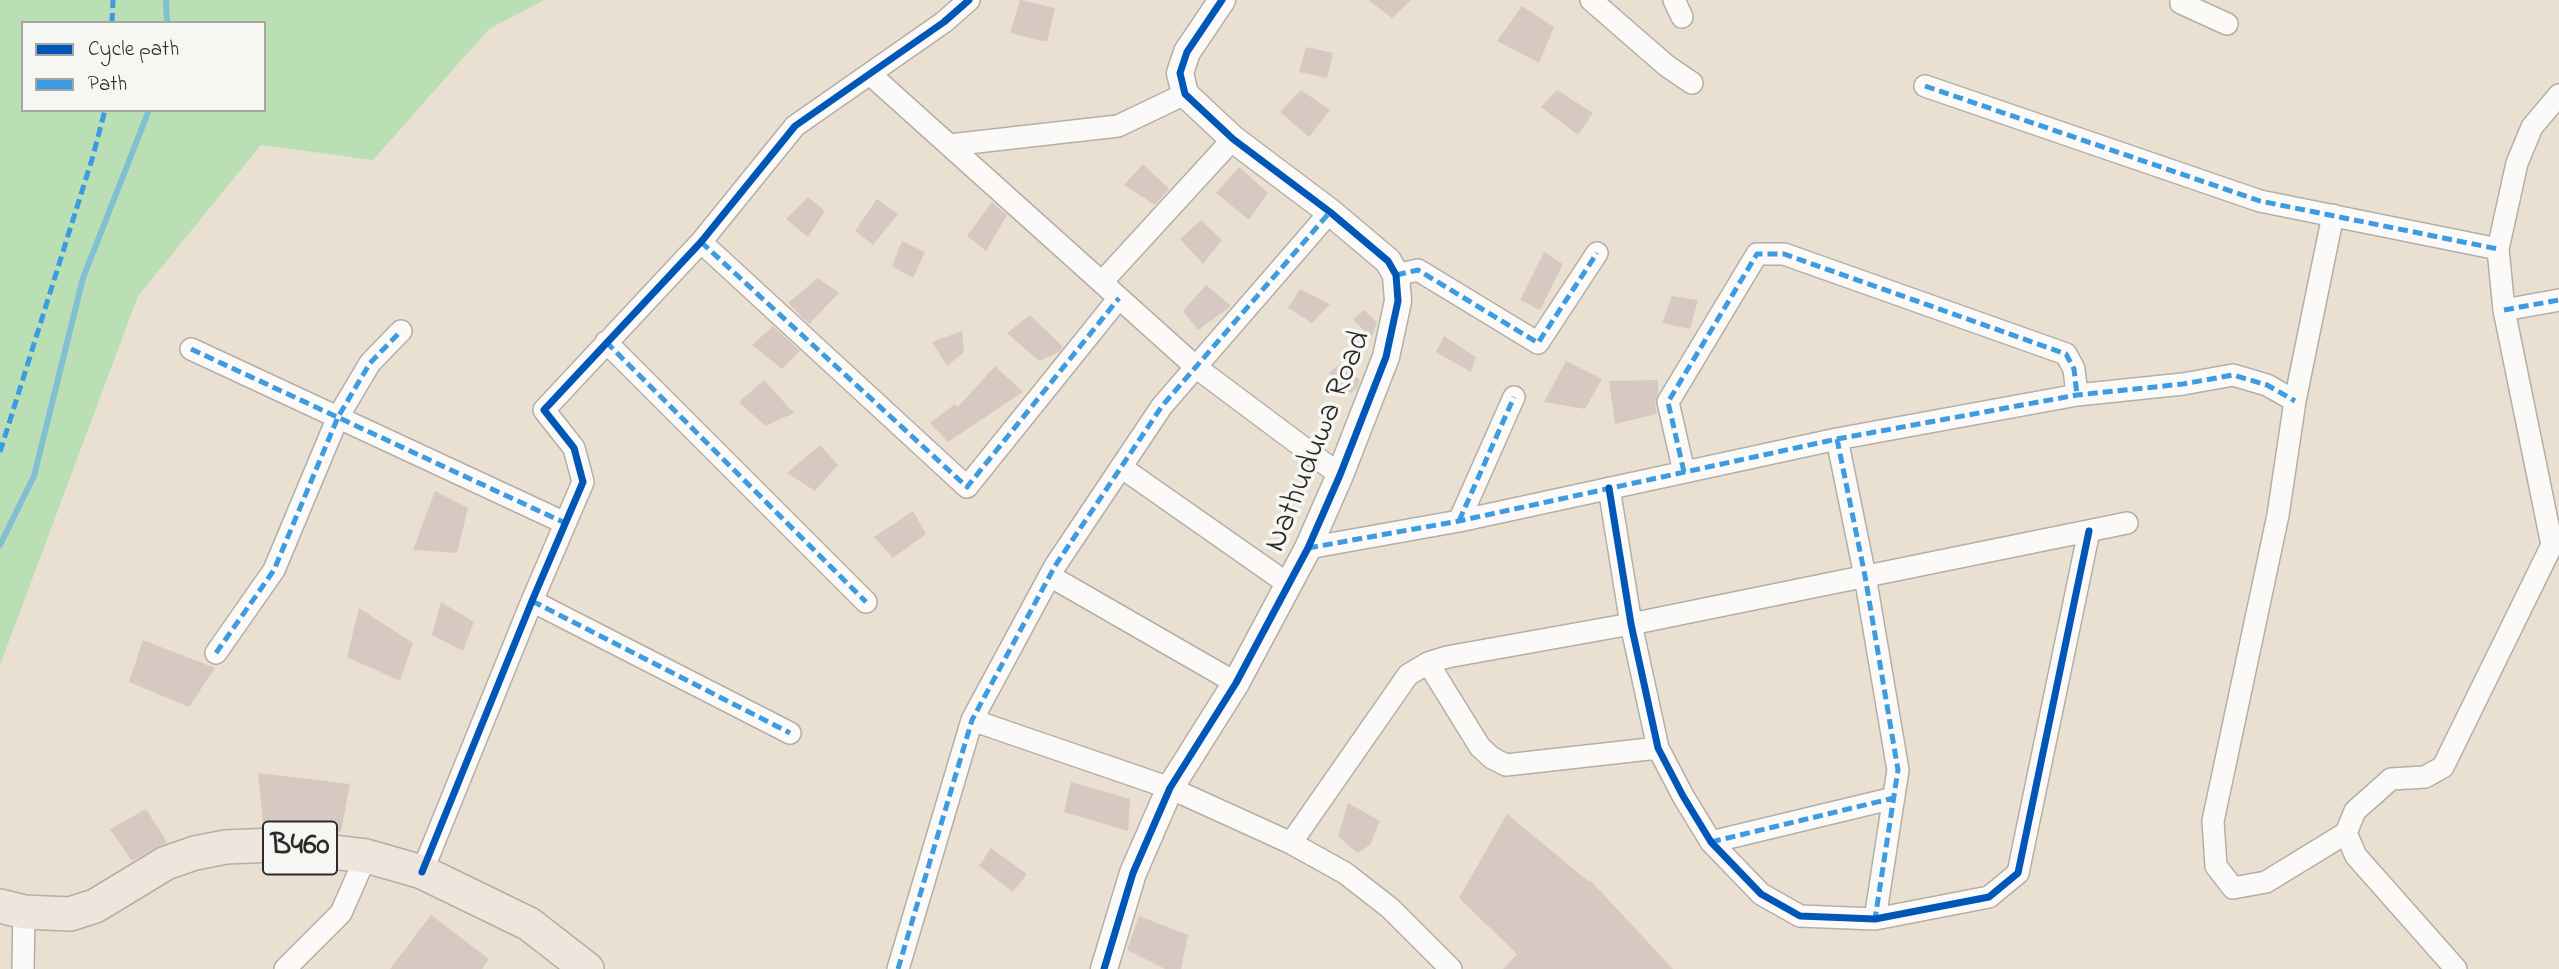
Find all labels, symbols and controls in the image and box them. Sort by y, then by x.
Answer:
legend [21,21,266,112]
text: Cycle path [88,35,179,65]
text: Path [88,70,127,100]
street label: Nathuduwa Road [1258,326,1382,558]
road number: B460 [263,821,337,874]

